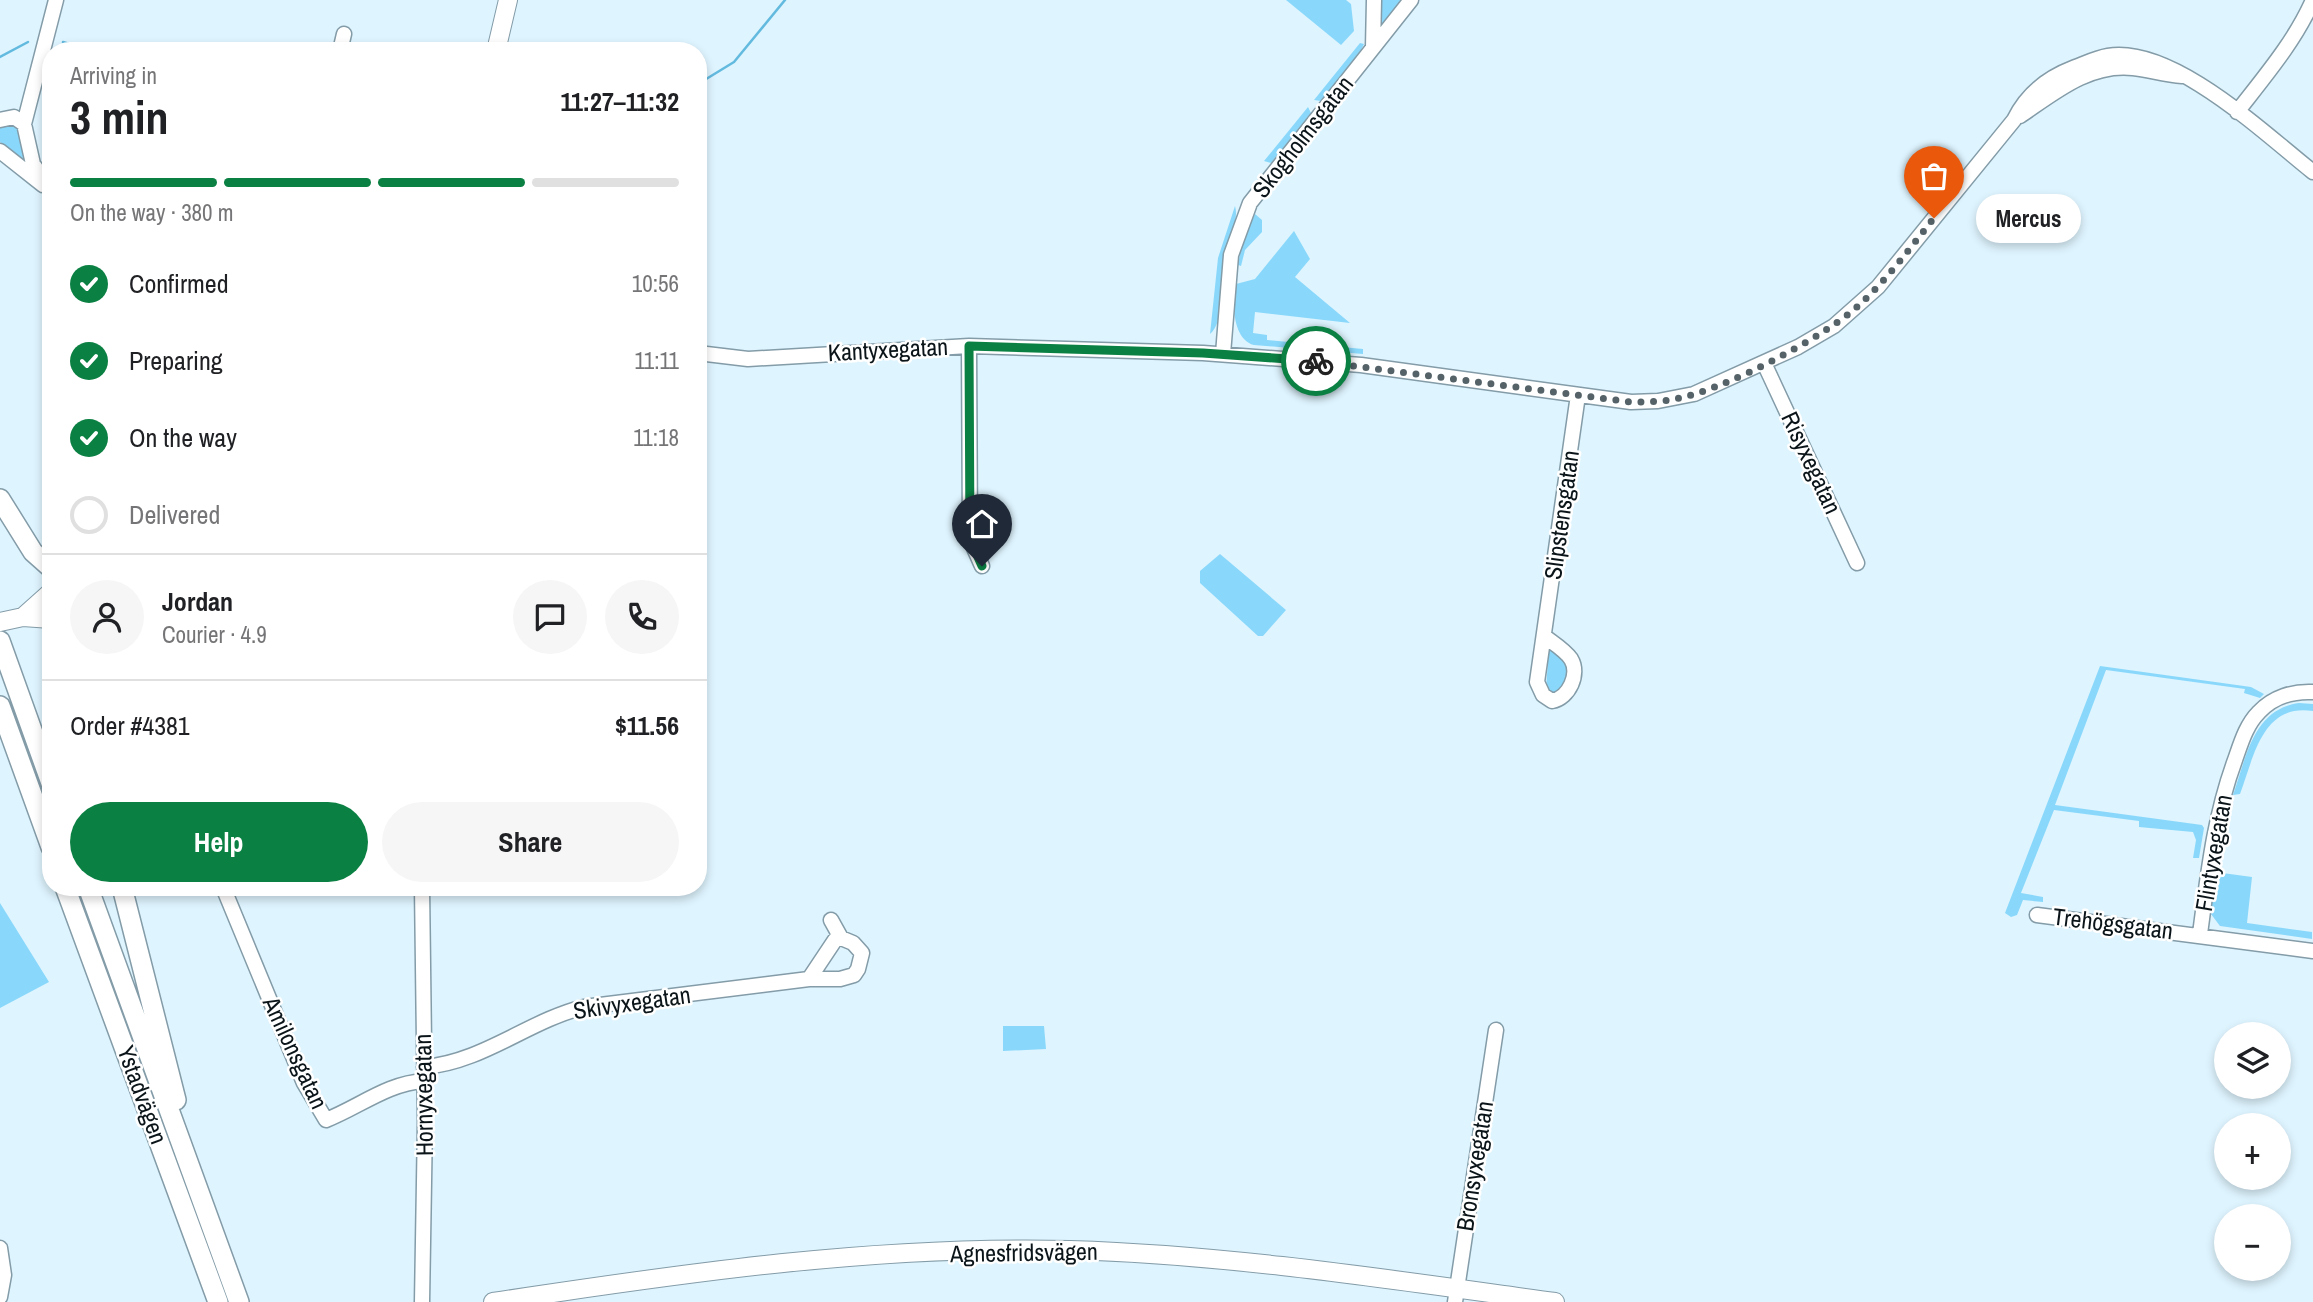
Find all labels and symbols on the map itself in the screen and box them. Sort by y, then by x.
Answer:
street label: Skogholmsgatan [1244,69,1360,204]
pin [1904,146,1964,218]
callout: Mercus [1976,194,2081,242]
courier [1281,326,1351,396]
street label: Kantyxegatan [827,330,949,368]
street label: Risyxegatan [1774,406,1850,519]
street label: Slipstensgatan [1536,448,1586,582]
pin [952,494,1012,566]
street label: Flintyxegatan [2187,792,2239,914]
street label: Trehögsgatan [2051,900,2175,946]
street label: Skivyxegatan [571,978,693,1026]
street label: Amilonsgatan [256,990,336,1114]
street label: Hornyxegatan [406,1033,440,1157]
street label: Ystadvägen [110,1041,176,1148]
street label: Bronsyxegatan [1448,1099,1500,1233]
street label: Agnesfridsvägen [949,1235,1098,1269]

